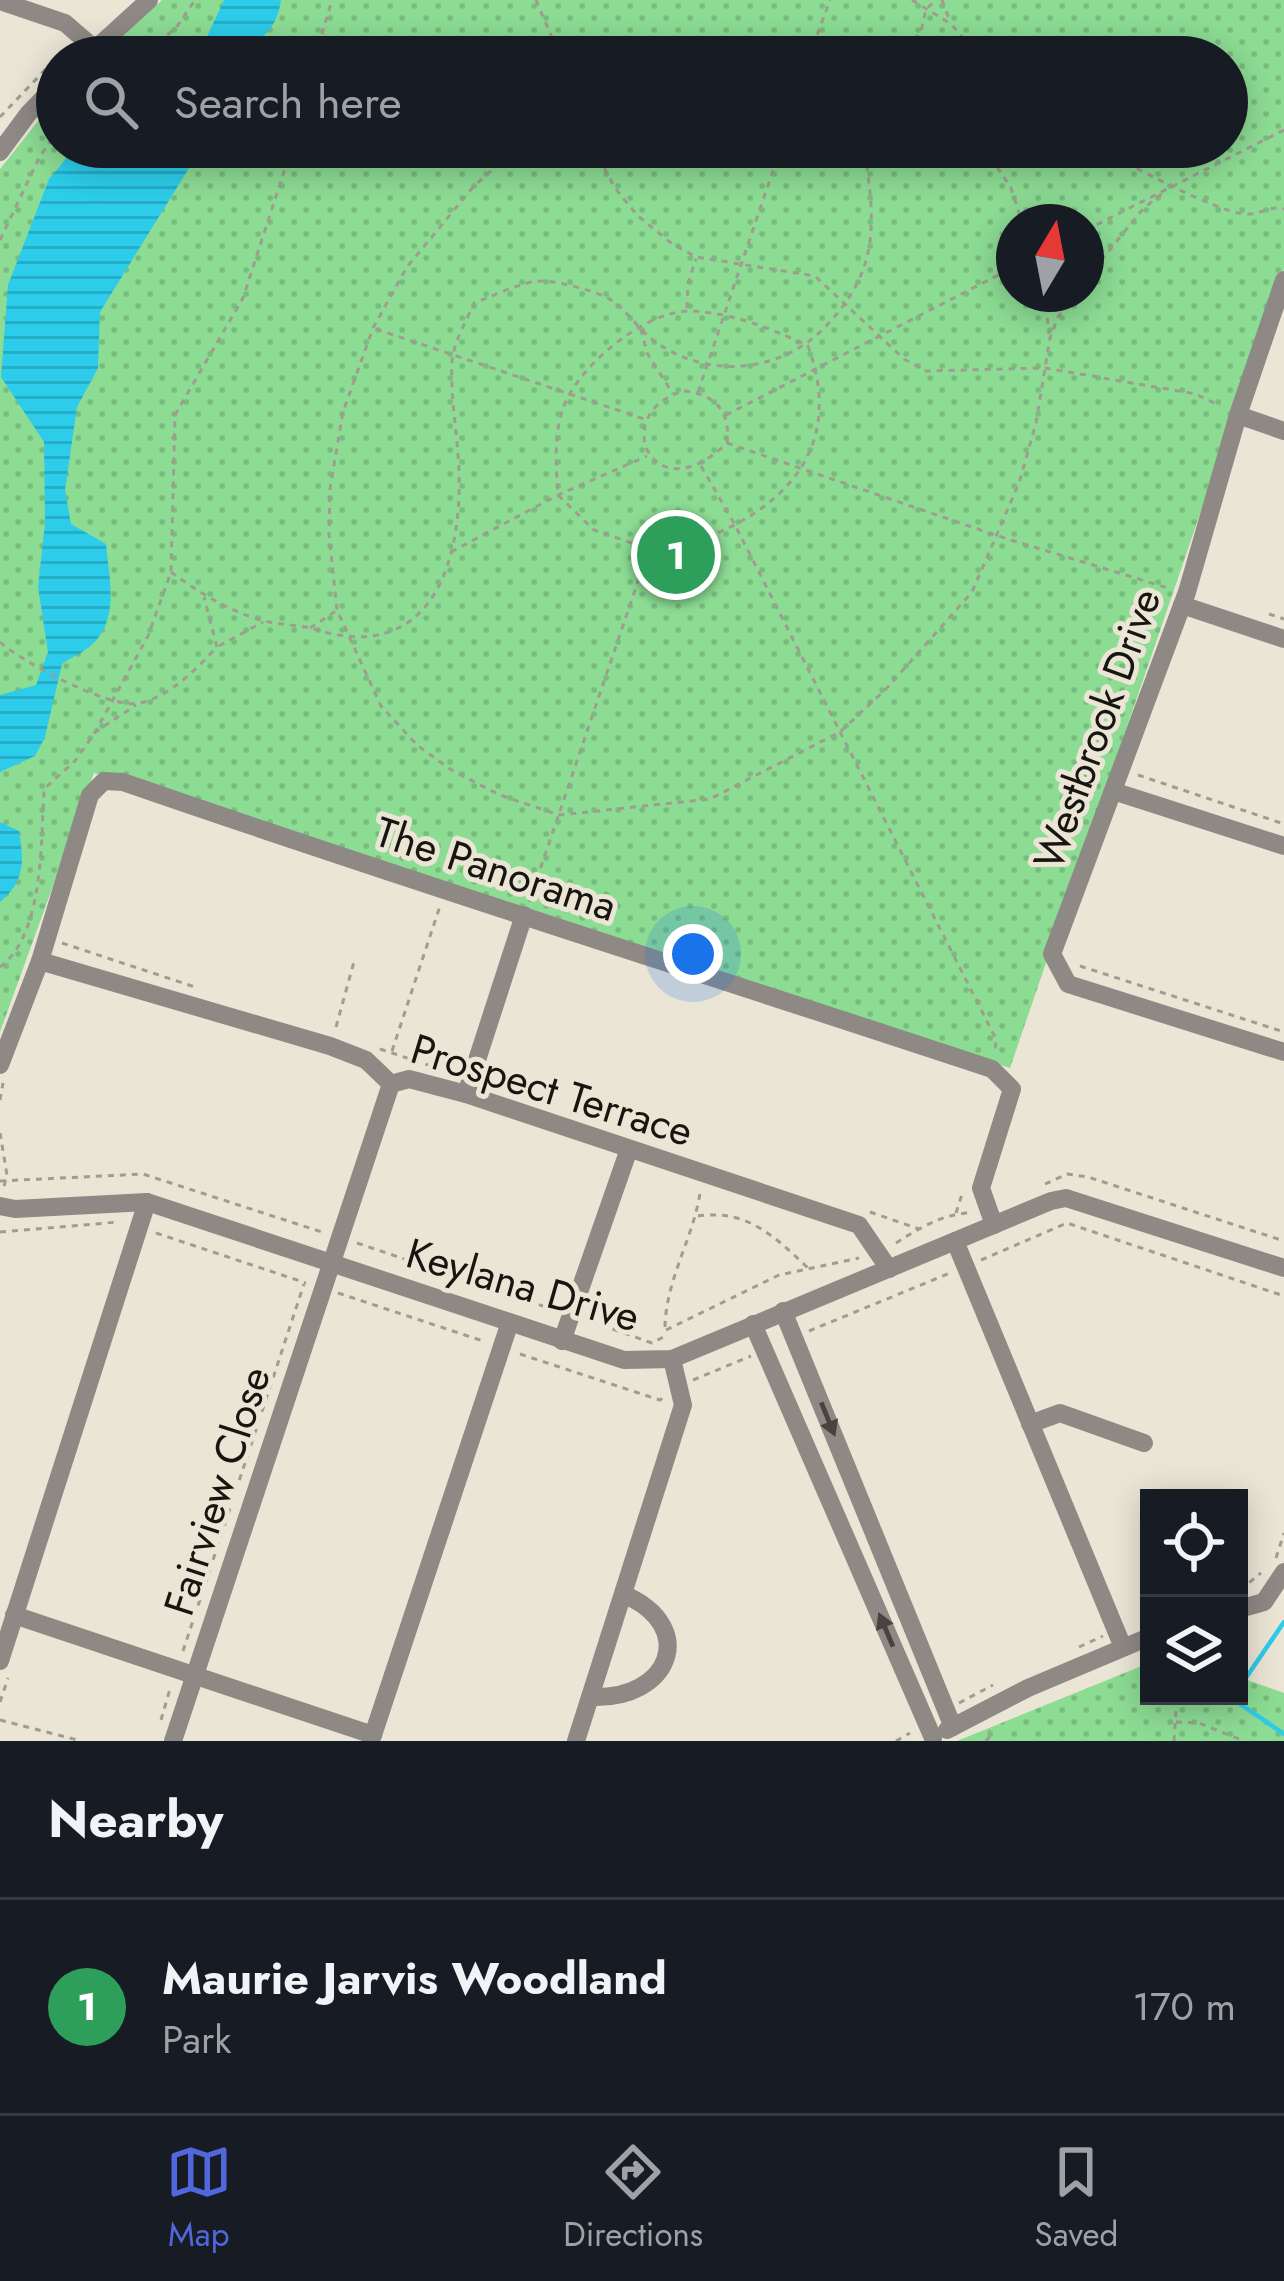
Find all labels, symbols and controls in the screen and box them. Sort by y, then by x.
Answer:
search box [36,36,1248,168]
icon: search [78,69,144,135]
text: Search here [174,70,402,135]
north arrow [996,204,1104,312]
pin: 1 [637,510,715,600]
street label: Westbrook Drive [1018,580,1176,878]
street label: The Panorama [368,801,624,937]
your location [663,924,723,984]
street label: Prospect Terrace [404,1018,700,1162]
street label: Keylana Drive [399,1223,647,1347]
street label: Fairview Close [148,1359,286,1623]
one-way arrow [819,1402,838,1438]
map controls [1140,1489,1248,1705]
button: locate [1140,1489,1248,1597]
button: layers [1140,1597,1248,1705]
one-way arrow [876,1613,896,1648]
text: Nearby [48,1782,223,1856]
text: Maurie Jarvis Woodland [162,1946,667,2011]
text: 1 [77,1978,97,2035]
text: 170 m [1132,1978,1236,2035]
text: Park [162,2011,232,2068]
tab: Map [166,2139,232,2258]
tab: Directions [563,2139,703,2258]
tab: Saved [1035,2139,1118,2258]

